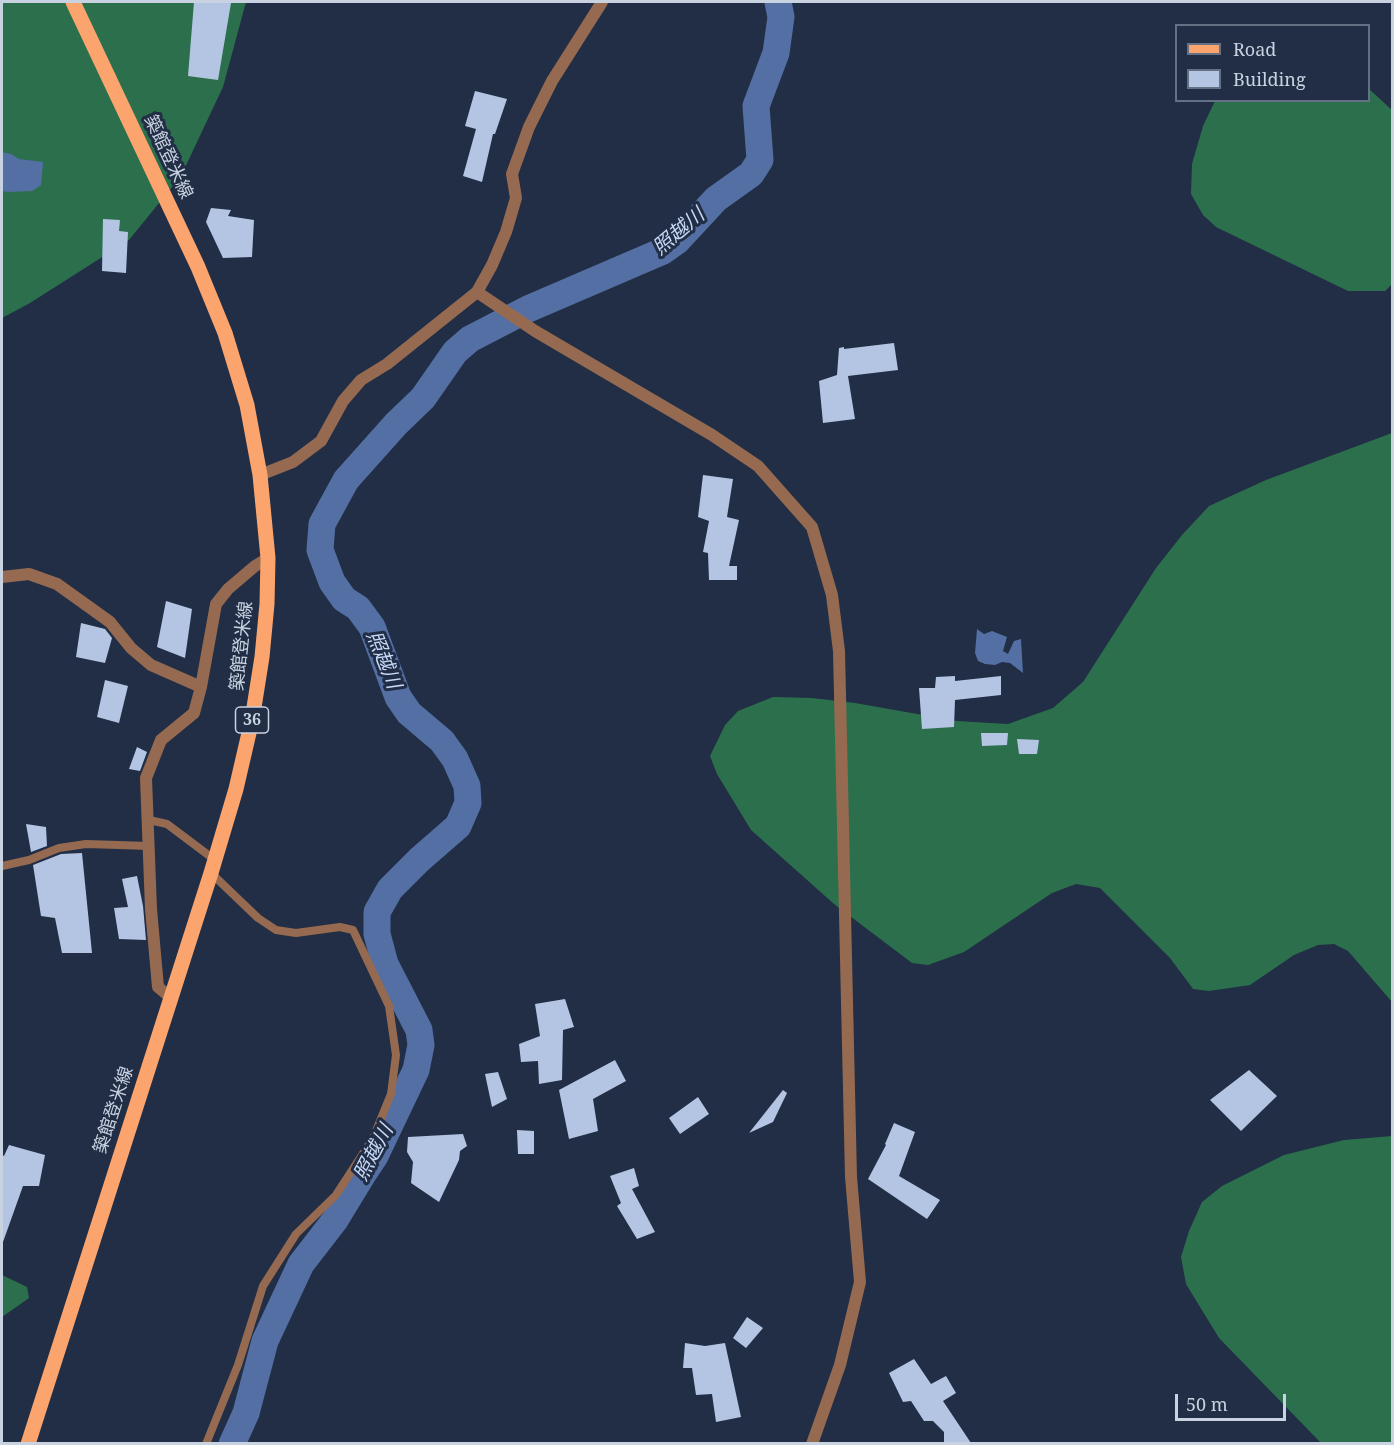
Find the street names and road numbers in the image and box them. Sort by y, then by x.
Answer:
street label: 築館登米線 [139,112,197,202]
street label: 築館登米線 [227,600,257,692]
road number: 36 [236,707,268,733]
street label: 築館登米線 [90,1064,138,1156]

